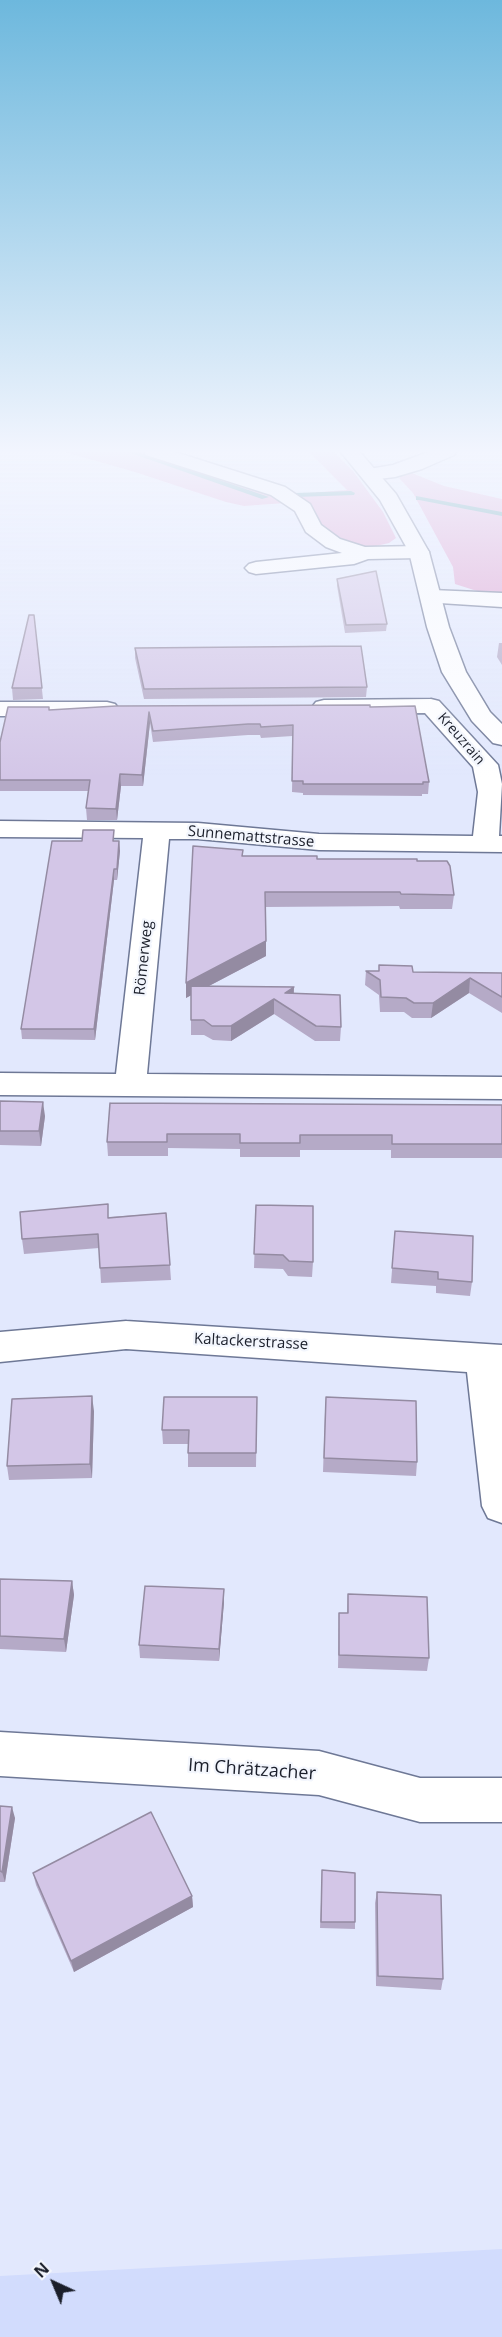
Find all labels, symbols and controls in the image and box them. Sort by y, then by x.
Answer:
street label: Kreuzrain [434,710,488,768]
street label: Sunnemattstrasse [187,823,315,851]
street label: Römerweg [131,920,157,996]
street label: Kaltackerstrasse [193,1330,309,1354]
street label: Im Chrätzacher [187,1755,317,1785]
north arrow [24,2253,84,2313]
text: N [29,2258,54,2282]

